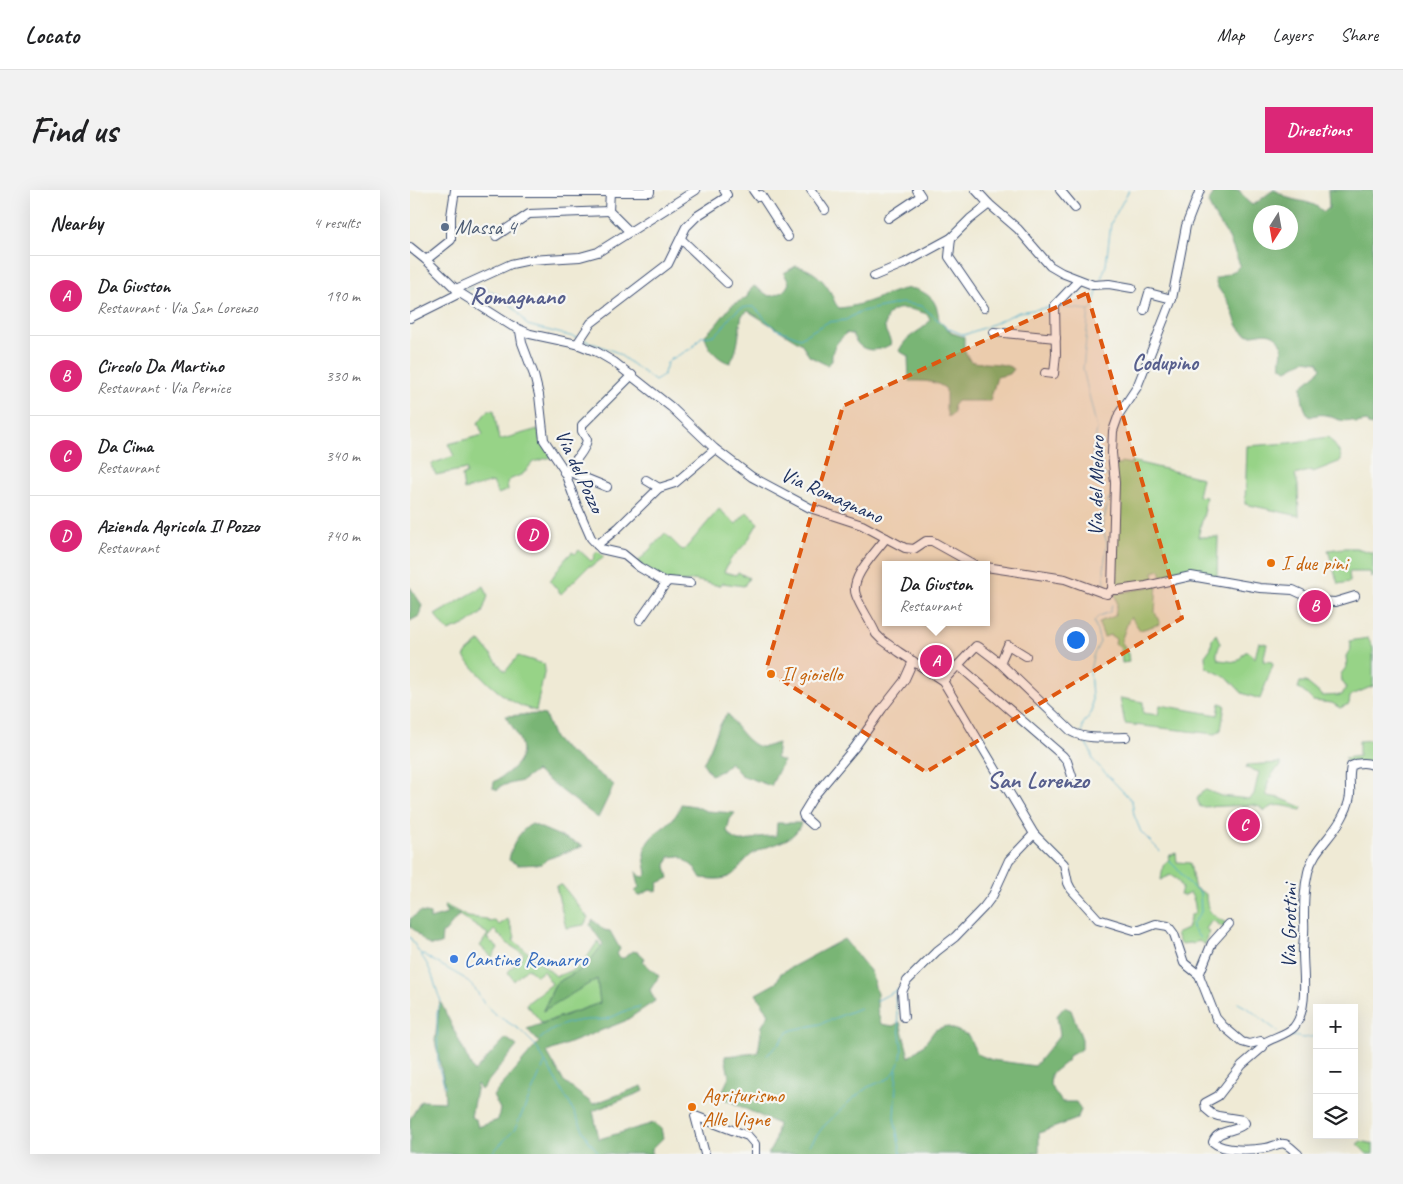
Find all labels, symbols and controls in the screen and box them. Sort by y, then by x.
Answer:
text: Locato [25,20,79,50]
text: Map [1217,24,1245,46]
text: Layers [1273,24,1312,46]
text: Share [1340,24,1378,46]
button: Directions [1265,107,1373,153]
text: Find us [30,108,117,153]
north arrow [1253,205,1298,250]
text: Nearby [50,210,103,236]
text: 4 results [313,213,360,233]
place label: Massa 4 [455,214,519,240]
marker: Massa 4 [439,221,451,233]
text: Da Giuston [97,274,170,298]
district label: Romagnano [470,281,567,311]
text: A [62,286,70,306]
text: 190 m [326,286,360,306]
text: Restaurant · Via San Lorenzo [97,298,258,318]
district label: Codupino [1132,349,1200,377]
text: Circolo Da Martino [97,354,224,378]
text: B [62,366,70,386]
text: 330 m [326,366,360,386]
text: Restaurant · Via Pernice [97,378,230,398]
street label: Via del Pozzo [549,425,612,519]
text: Da Cima [97,434,153,458]
street label: Via del Melaro [1082,434,1110,536]
text: C [62,446,70,466]
text: 340 m [326,446,360,466]
text: Restaurant [97,458,159,478]
street label: Via Romagnano [777,461,888,530]
text: Azienda Agricola Il Pozzo [97,514,259,538]
pin: D [517,516,549,554]
text: D [61,526,71,546]
text: 740 m [326,526,360,546]
text: Restaurant [97,538,159,558]
place label: I due pini [1281,550,1351,576]
marker: I due pini [1265,557,1277,569]
popup [882,561,990,626]
text: Da Giuston [899,572,973,596]
pin: B [1299,587,1331,625]
text: Restaurant [899,596,961,616]
your location [1063,627,1089,653]
pin: A [920,642,952,680]
place label: Il gioiello [781,661,845,687]
marker: Il gioiello [765,668,777,680]
district label: San Lorenzo [987,765,1091,795]
pin: C [1228,806,1260,844]
street label: Via Grottini [1275,881,1303,968]
place label: Cantine Ramarro [464,946,589,972]
marker: Cantine Ramarro [448,953,460,965]
map controls [1313,1004,1358,1139]
button: + [1313,1004,1358,1049]
button: − [1313,1049,1358,1094]
place label: Agriturismo Alle Vigne [702,1082,786,1132]
button: layers [1313,1094,1358,1139]
marker: Agriturismo Alle Vigne [686,1101,698,1113]

